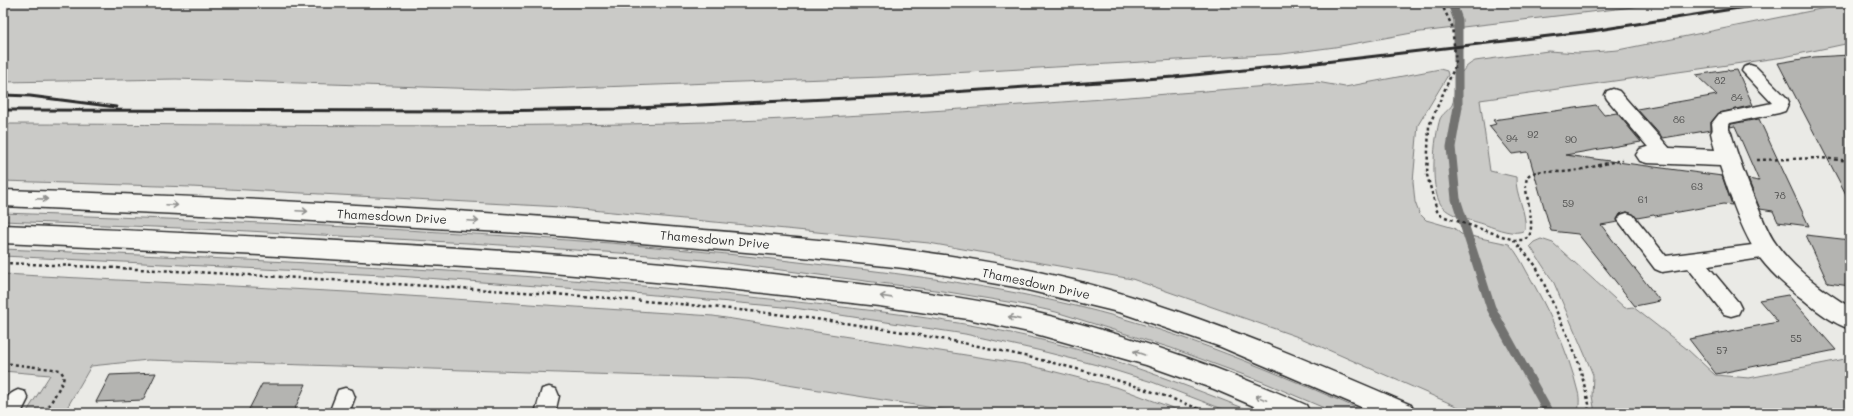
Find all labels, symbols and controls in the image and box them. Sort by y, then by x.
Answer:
house number: 82 [1714,73,1726,87]
house number: 84 [1731,90,1743,104]
house number: 86 [1673,112,1685,126]
house number: 92 [1527,127,1539,141]
house number: 94 [1506,131,1518,145]
house number: 90 [1565,132,1577,146]
house number: 63 [1691,179,1703,193]
house number: 78 [1774,188,1786,202]
house number: 61 [1638,192,1648,206]
one-way arrow [35,196,48,203]
house number: 59 [1562,196,1574,210]
one-way arrow [165,202,178,209]
street label: Thamesdown Drive [337,205,447,227]
one-way arrow [295,208,308,215]
one-way arrow [466,218,479,225]
street label: Thamesdown Drive [660,226,771,252]
street label: Thamesdown Drive [981,264,1092,302]
one-way arrow [879,293,892,301]
one-way arrow [1008,314,1021,322]
house number: 55 [1790,331,1802,345]
house number: 57 [1716,343,1728,357]
one-way arrow [1133,348,1145,356]
one-way arrow [1255,393,1267,401]

